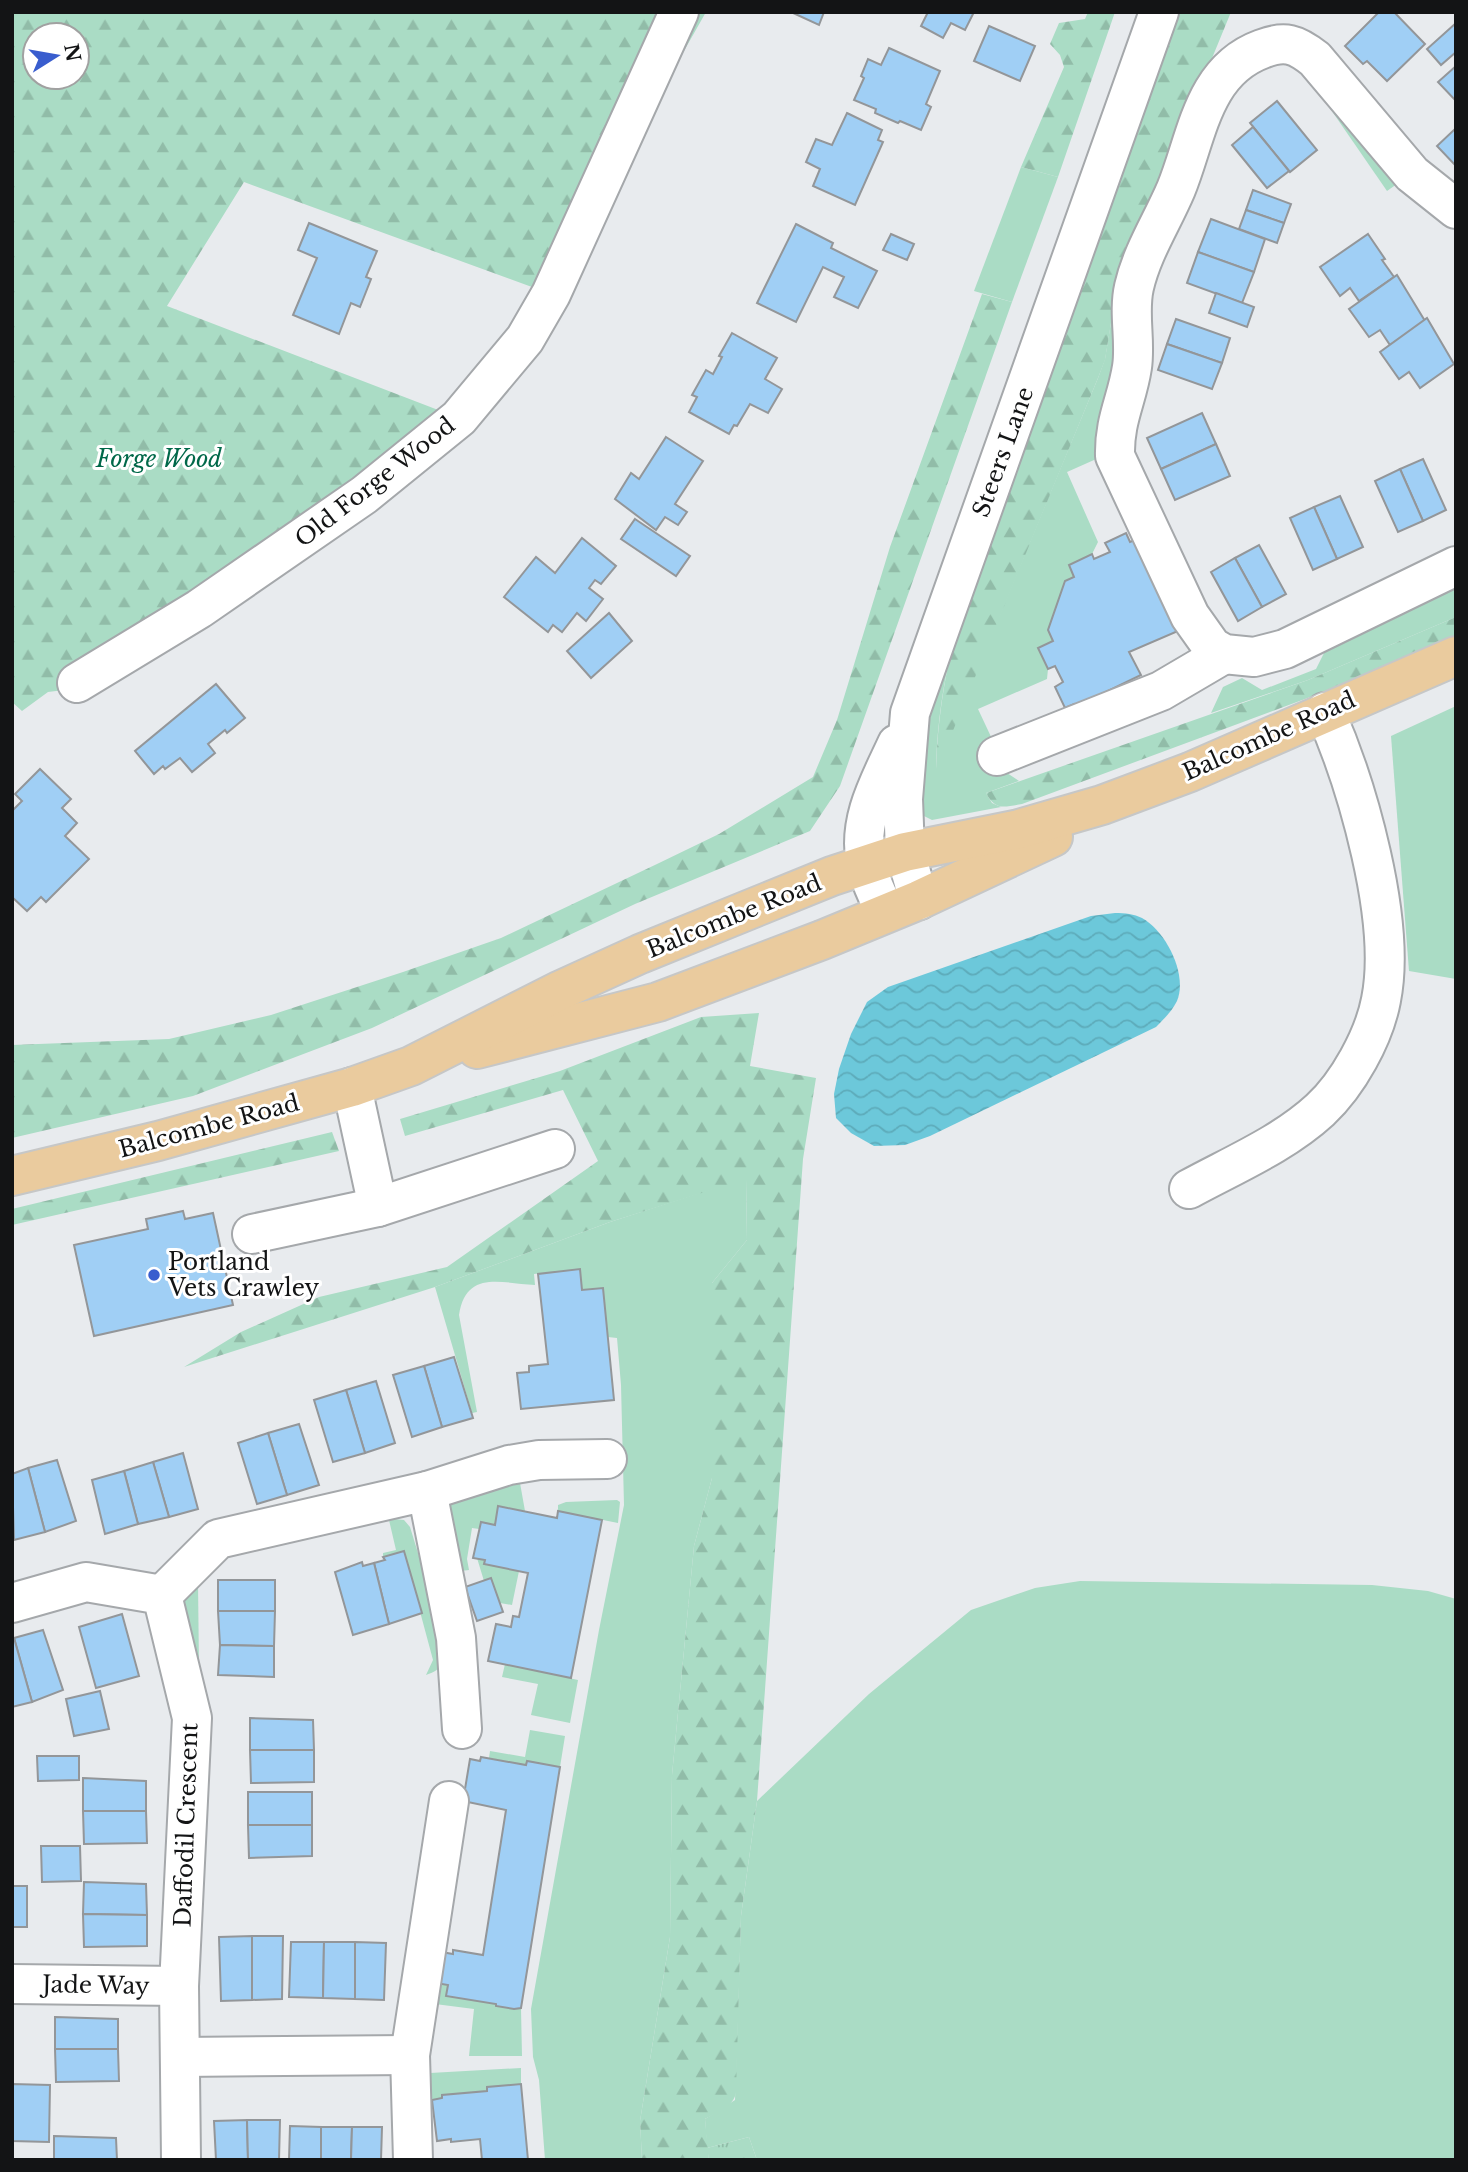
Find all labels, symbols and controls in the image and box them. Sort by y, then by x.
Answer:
north arrow [21,21,91,91]
text: N [59,42,85,64]
street label: Steers Lane [967,383,1039,521]
street label: Old Forge Wood [290,411,460,553]
park label: Forge Wood [95,445,222,473]
street label: Balcombe Road [1178,685,1360,787]
street label: Balcombe Road [643,868,825,964]
street label: Balcombe Road [116,1088,302,1164]
place label: Portland Vets Crawley [167,1248,320,1302]
marker: Portland Vets Crawley [146,1267,162,1283]
street label: Daffodil Crescent [168,1722,204,1928]
street label: Jade Way [39,1970,150,2000]

